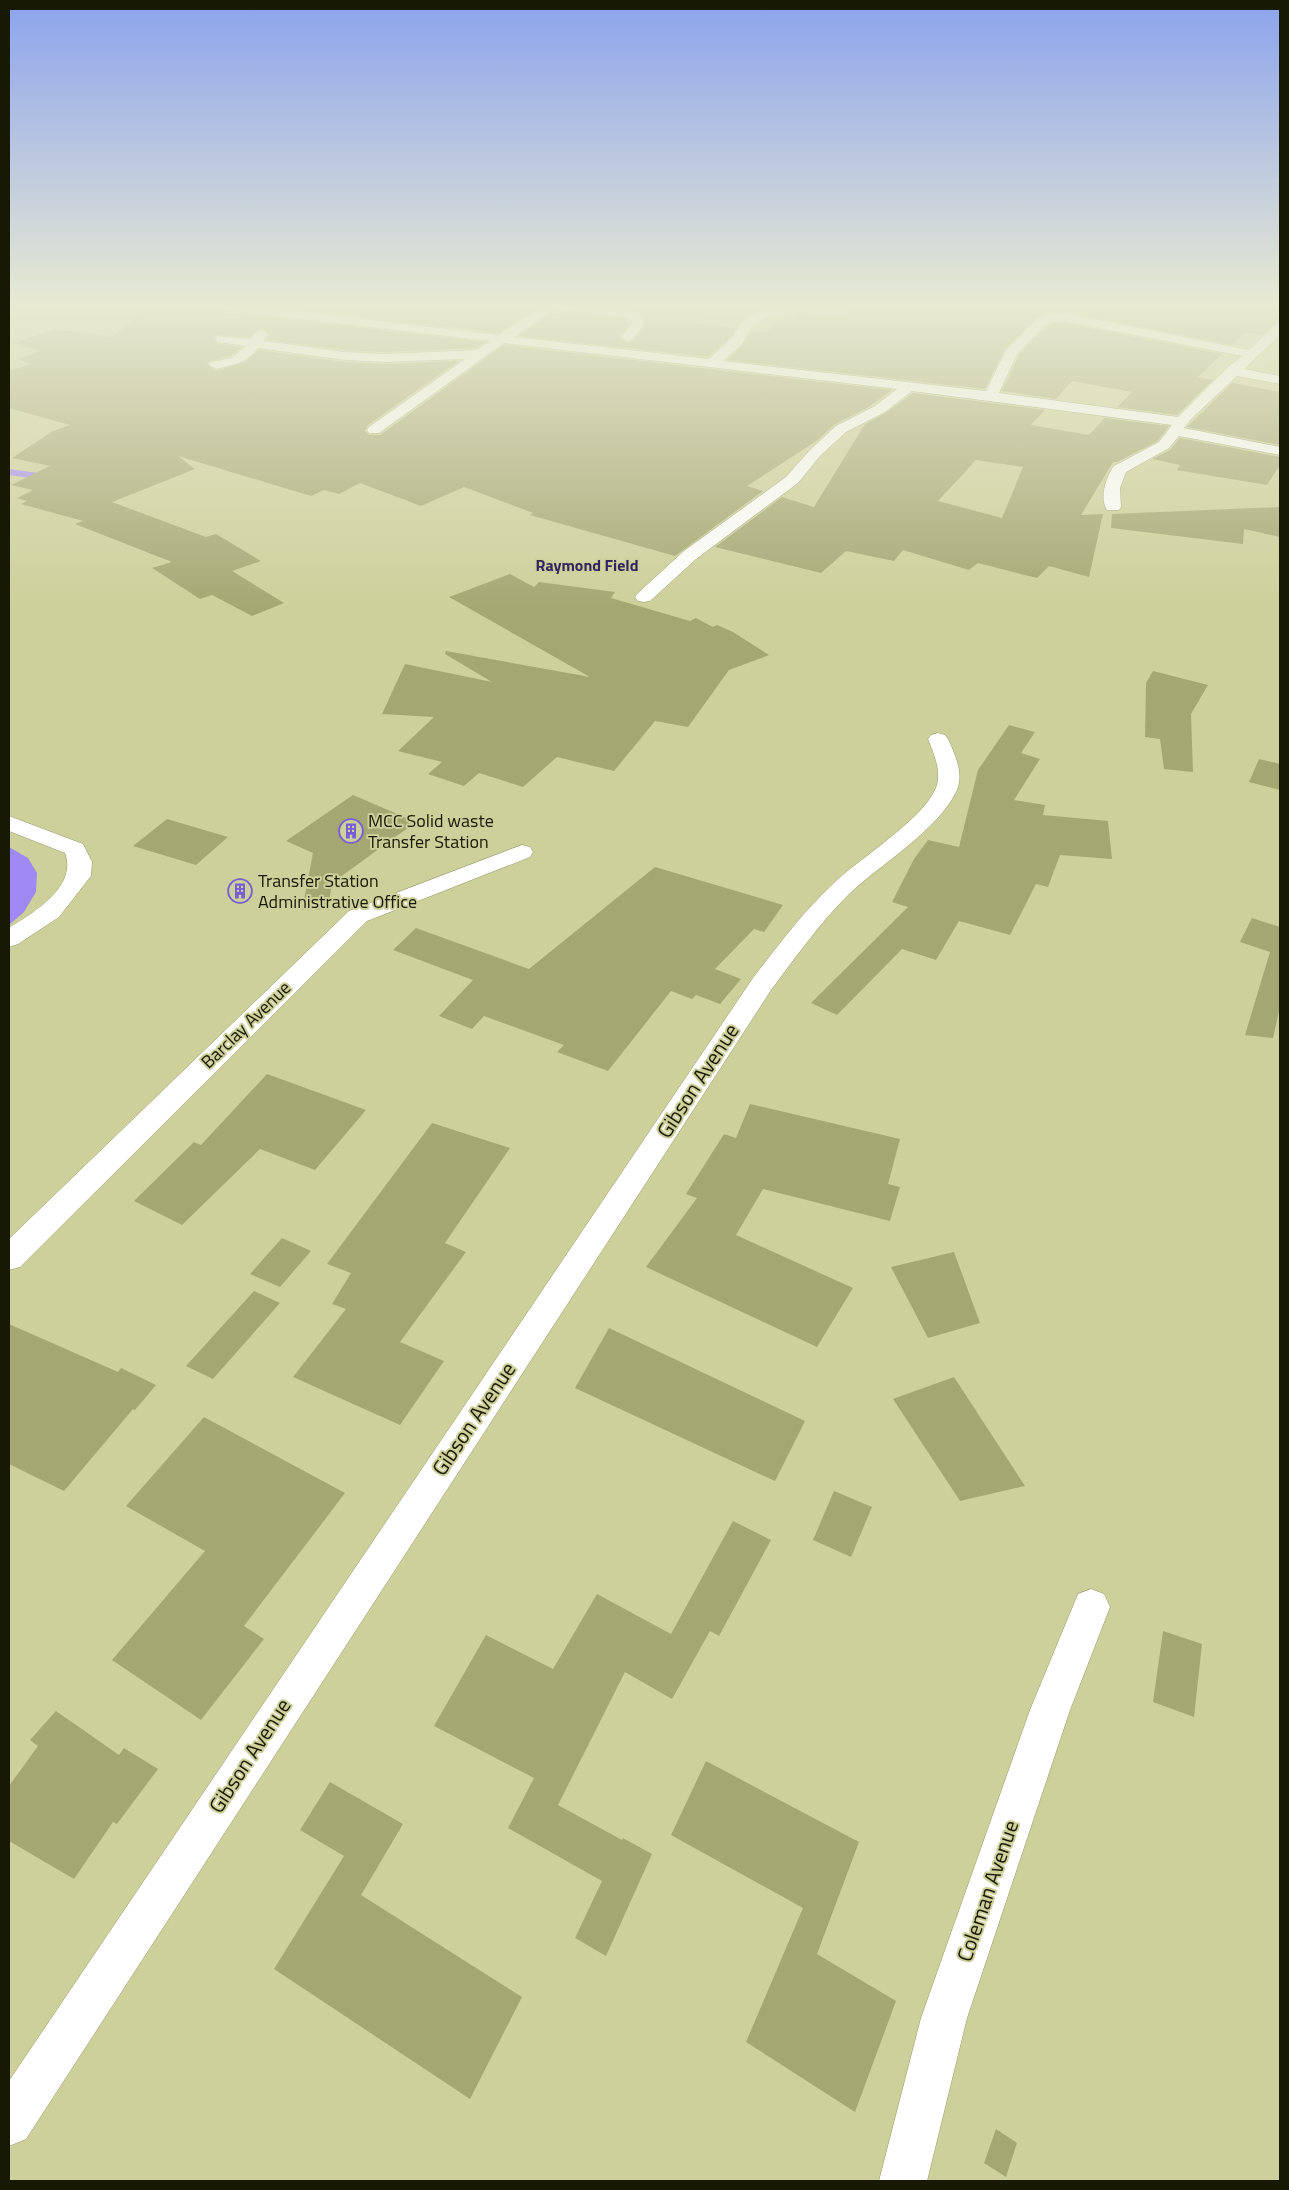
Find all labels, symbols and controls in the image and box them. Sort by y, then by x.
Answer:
district label: Raymond Field [536,553,638,577]
place label: MCC Solid waste Transfer Station [368,807,494,855]
building icon: MCC Solid waste Transfer Station [338,818,364,844]
place label: Transfer Station Administrative Office [258,867,417,915]
building icon: Transfer Station Administrative Office [227,878,253,904]
street label: Barclay Avenue [195,975,297,1075]
street label: Gibson Avenue [648,1017,746,1144]
street label: Gibson Avenue [423,1355,523,1482]
street label: Gibson Avenue [200,1692,298,1819]
street label: Coleman Avenue [948,1816,1026,1966]

